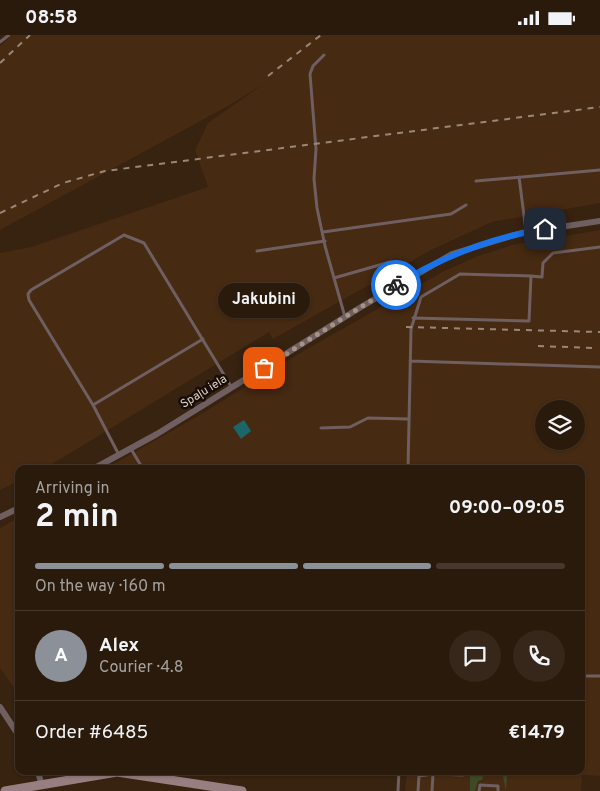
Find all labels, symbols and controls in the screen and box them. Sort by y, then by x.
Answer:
text: 08:58 [25,6,78,30]
pin [524,208,566,250]
icon: home [531,215,559,243]
courier [371,260,421,310]
icon: bike [382,271,410,299]
callout: Jakubini [218,283,310,318]
text: Jakubini [232,290,296,310]
pin [243,347,285,389]
icon: bag [250,354,278,382]
street label: Spaļu iela [178,371,230,413]
map controls [535,400,585,450]
button: layers [535,400,585,450]
text: Arriving in [35,479,110,499]
text: 09:00–09:05 [449,496,565,520]
text: 2 min [35,498,119,538]
text: On the way · 160 m [35,577,166,597]
button: chat [449,630,501,682]
button: phone [513,630,565,682]
text: Alex [99,634,139,658]
text: A [54,644,68,668]
text: Courier · 4.8 [99,658,183,678]
text: Order #6485 [35,721,148,745]
text: €14.79 [508,721,565,745]

